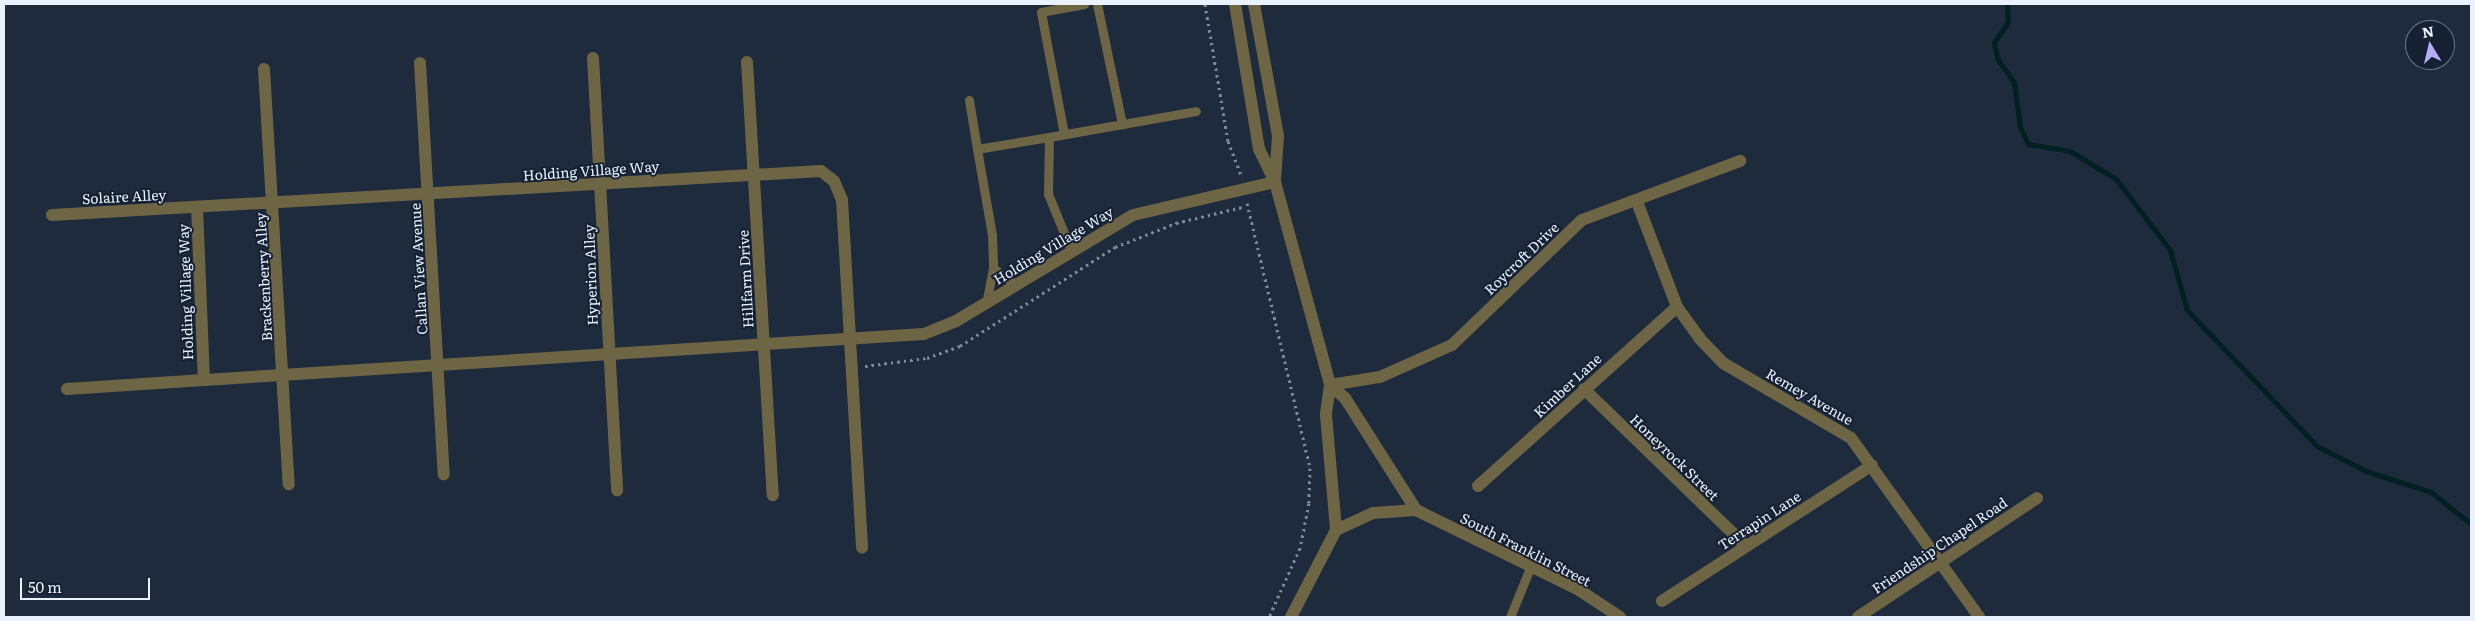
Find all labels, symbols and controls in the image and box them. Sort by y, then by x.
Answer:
north arrow [2405,20,2455,70]
text: N [2420,20,2435,42]
street label: Holding Village Way [522,157,660,183]
street label: Solaire Alley [81,185,167,207]
street label: Callan View Avenue [406,203,430,335]
street label: Holding Village Way [990,203,1116,287]
street label: Brackenberry Alley [251,212,275,342]
street label: Roycroft Drive [1480,218,1562,298]
street label: Holding Village Way [174,223,196,361]
street label: Hyperion Alley [580,224,600,326]
street label: Hillfarm Drive [734,230,756,328]
street label: Kimber Lane [1530,349,1604,421]
street label: Remey Avenue [1764,364,1856,428]
street label: Honeyrock Street [1627,410,1723,504]
street label: Terrapin Lane [1714,487,1804,553]
street label: Friendship Chapel Road [1868,493,2010,597]
street label: South Franklin Street [1458,509,1594,589]
scale bar [22,568,152,600]
text: 50 m [28,575,62,598]

